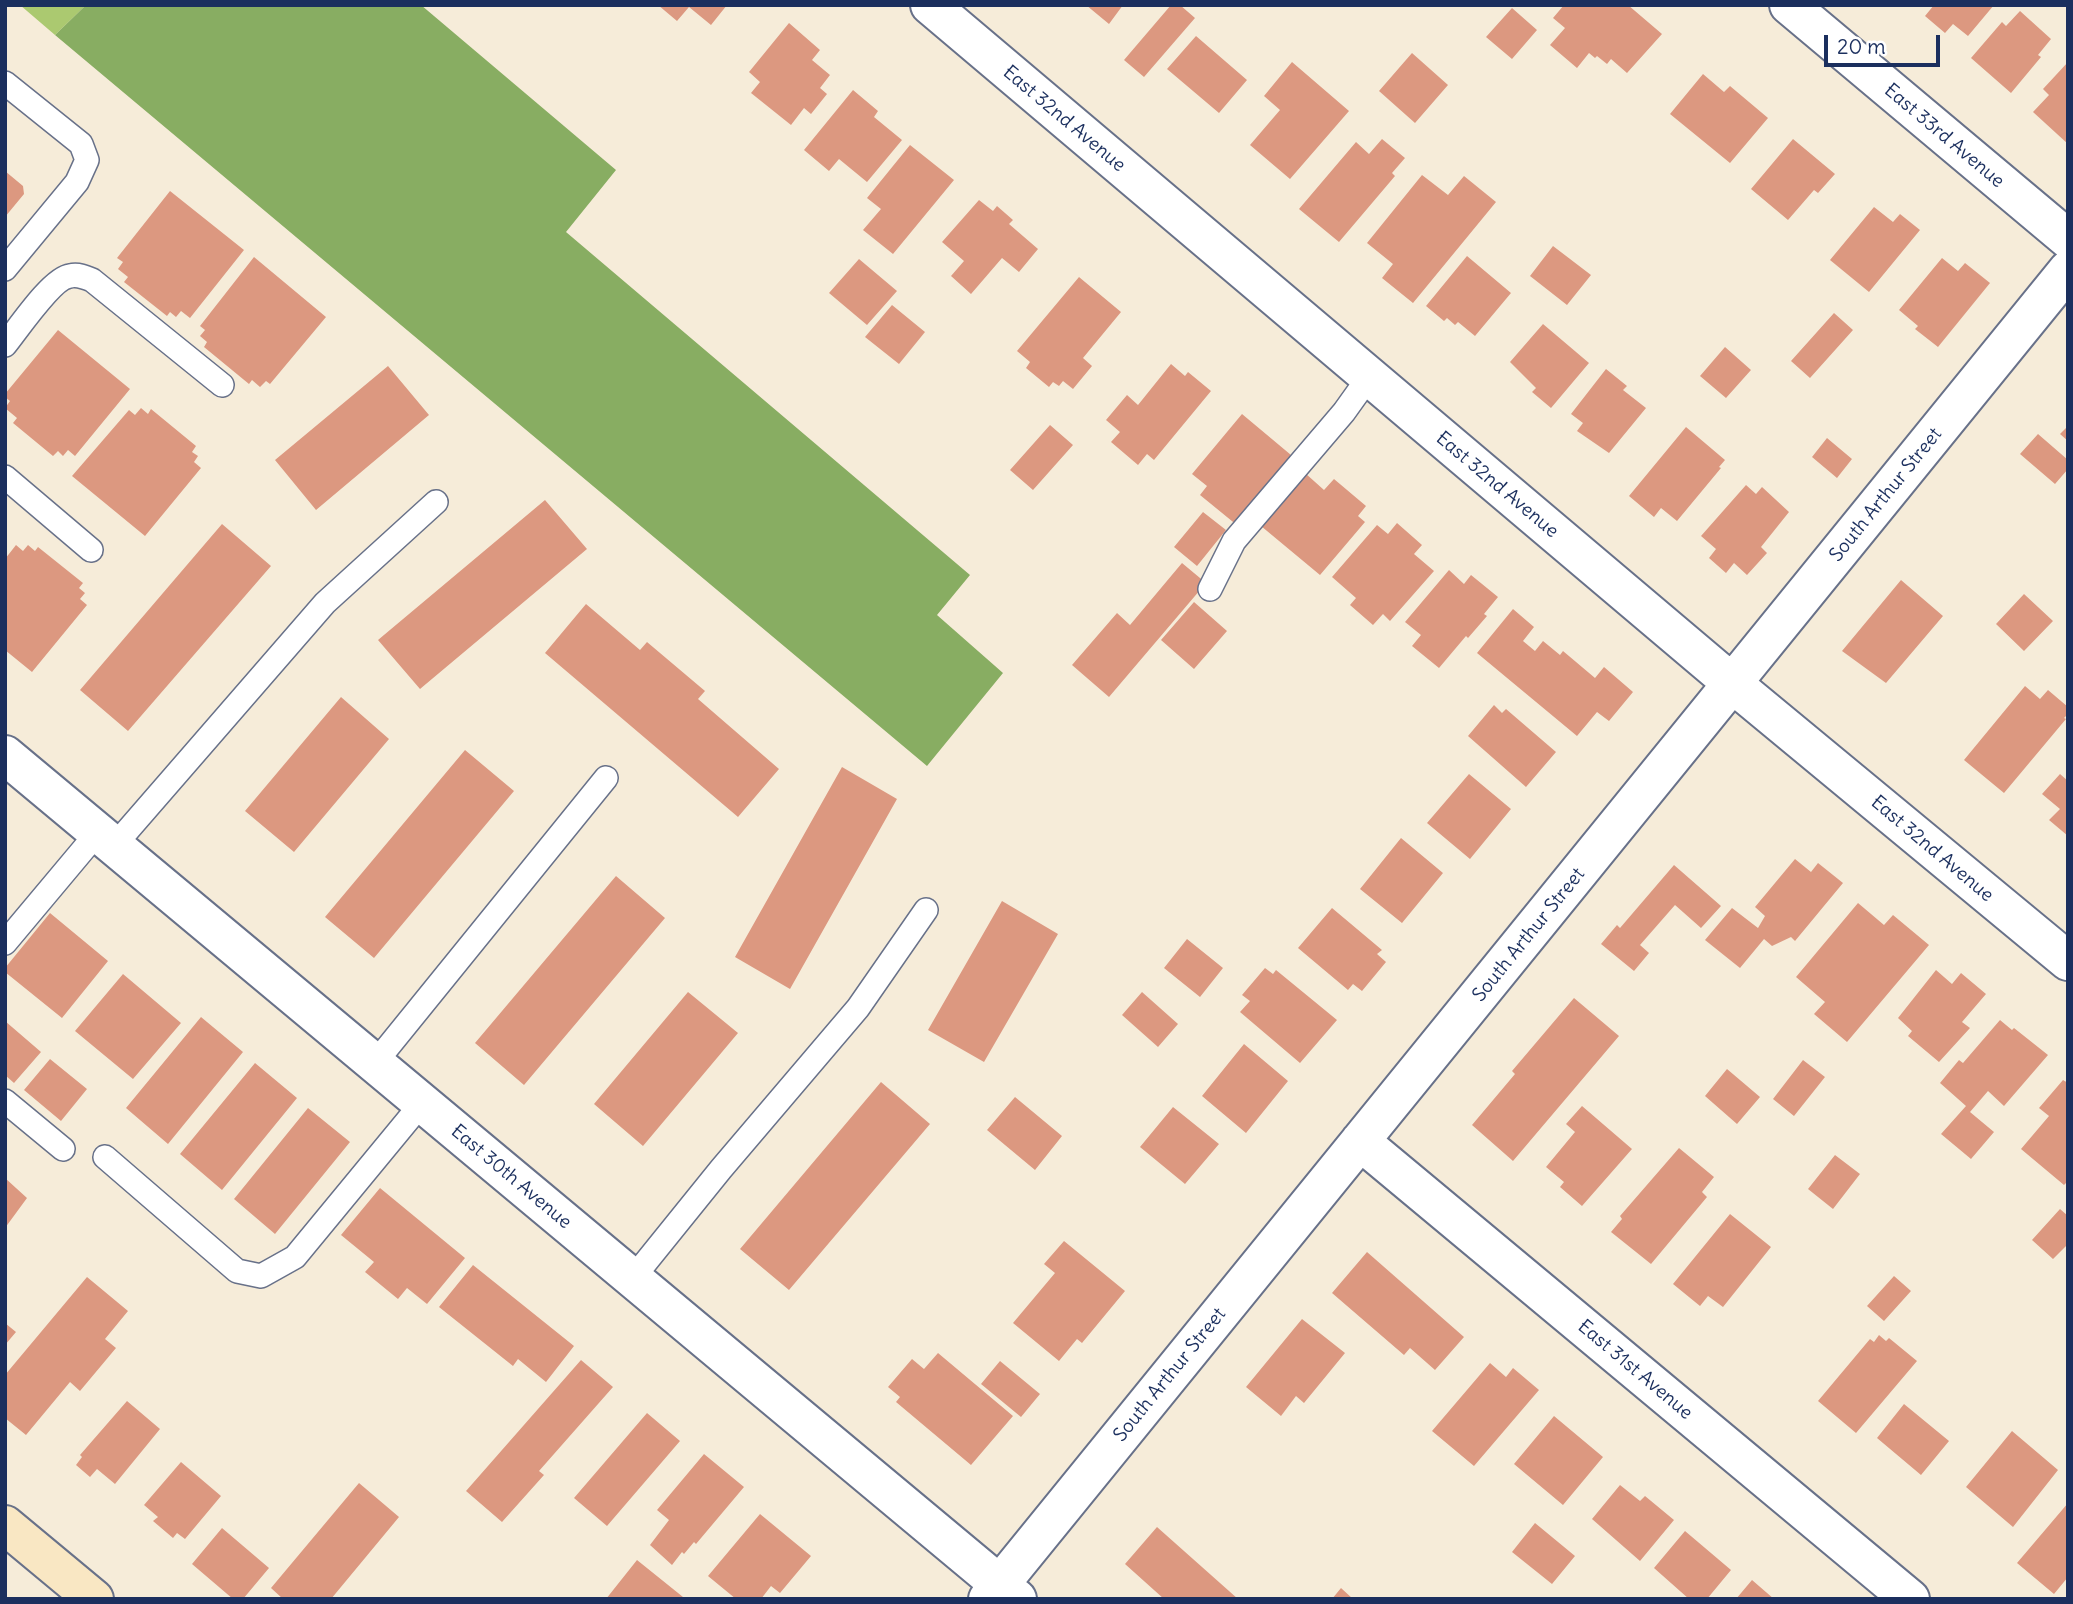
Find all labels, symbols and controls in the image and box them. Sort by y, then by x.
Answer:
scale bar [1828,21,1944,65]
text: 20 m [1837,33,1886,60]
street label: East 32nd Avenue [998,61,1130,177]
street label: East 33rd Avenue [1879,79,2009,193]
street label: South Arthur Street [1825,424,1947,566]
street label: East 32nd Avenue [1431,427,1563,543]
street label: East 32nd Avenue [1866,791,1998,907]
street label: South Arthur Street [1468,864,1590,1006]
street label: East 30th Avenue [446,1120,576,1234]
street label: South Arthur Street [1109,1304,1231,1446]
street label: East 31st Avenue [1573,1315,1697,1425]

